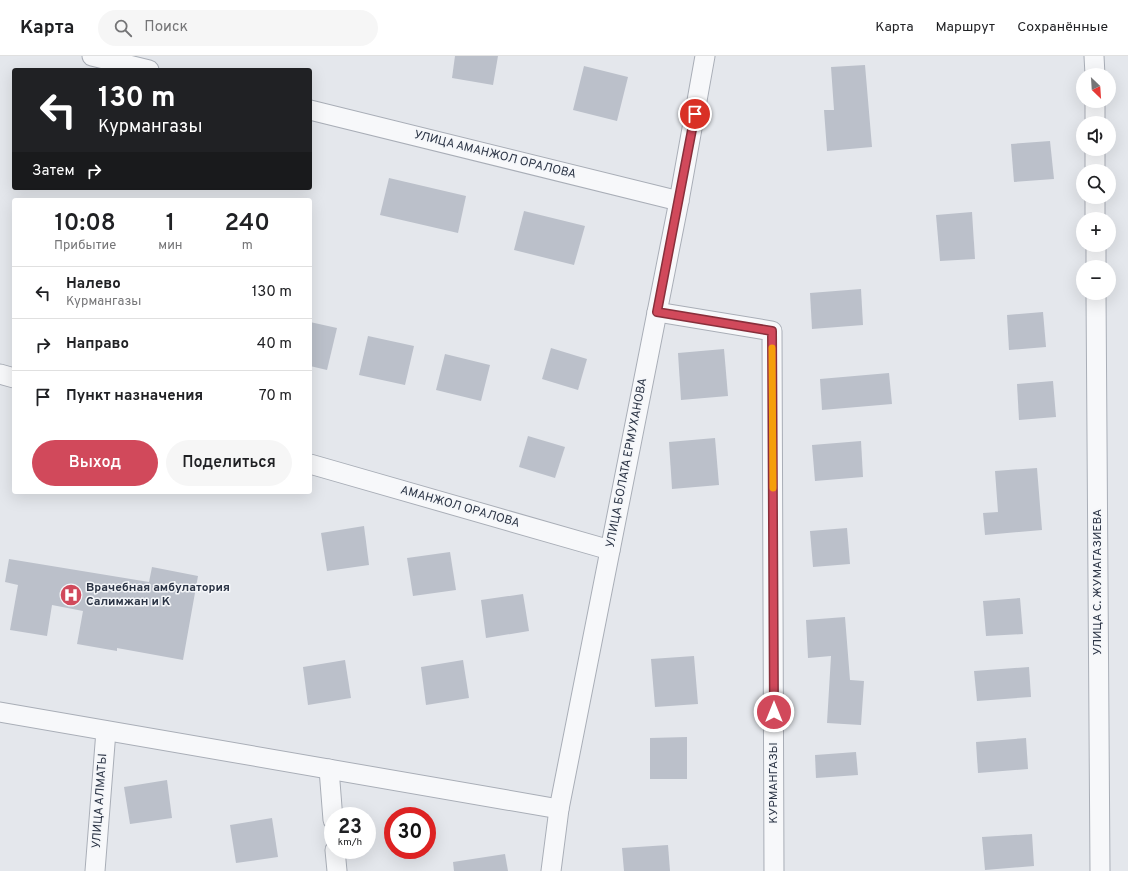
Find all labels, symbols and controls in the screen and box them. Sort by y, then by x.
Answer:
search box [98,10,378,46]
text: Карта [20,16,74,40]
icon: search [112,17,134,39]
text: Поиск [144,18,188,37]
text: Карта [875,19,914,36]
text: Маршрут [936,19,995,36]
text: Сохранённые [1017,19,1108,36]
north arrow [1076,68,1116,108]
map controls [1076,68,1116,300]
text: 130 m [98,81,176,117]
icon: left [32,84,84,136]
pin [678,97,712,131]
icon: arrive [684,103,706,125]
text: Курмангазы [98,116,202,139]
button: sound [1076,116,1116,156]
street label: УЛИЦА АМАНЖОЛ ОРАЛОВА [412,127,578,183]
icon: right [83,160,105,182]
text: Затем [32,162,75,181]
button: search [1076,164,1116,204]
text: 10:08 [54,209,116,239]
text: 1 [166,209,175,239]
text: 240 [224,209,270,239]
button: + [1076,212,1116,252]
text: Прибытие [54,238,116,254]
text: мин [158,238,183,254]
text: m [242,238,253,254]
button: − [1076,260,1116,300]
text: Налево [66,275,121,294]
icon: left [32,282,54,304]
text: 130 m [252,283,292,302]
text: Курмангазы [66,294,141,310]
icon: right [32,334,54,356]
text: Направо [66,335,129,354]
text: 40 m [257,335,292,354]
street label: УЛИЦА БОЛАТА ЕРМУХАНОВА [603,377,651,549]
icon: arrive [32,386,54,408]
text: Пункт назначения [66,387,203,406]
text: 70 m [259,387,292,406]
button: Выход [32,440,158,486]
button: Поделиться [166,440,292,486]
street label: АМАНЖОЛ ОРАЛОВА [398,482,522,532]
street label: УЛИЦА С. ЖУМАГАЗИЕВА [1090,509,1106,655]
place label: Врачебная амбулатория Салимжан и К [86,580,230,610]
hospital icon: Врачебная амбулатория Салимжан и К [58,582,84,608]
position arrow [753,691,795,733]
street label: КУРМАНГАЗЫ [766,742,782,824]
street label: УЛИЦА АЛМАТЫ [89,753,111,849]
speed limit sign: 30 [384,807,436,859]
text: 23 [338,815,362,841]
text: km/h [338,836,362,849]

